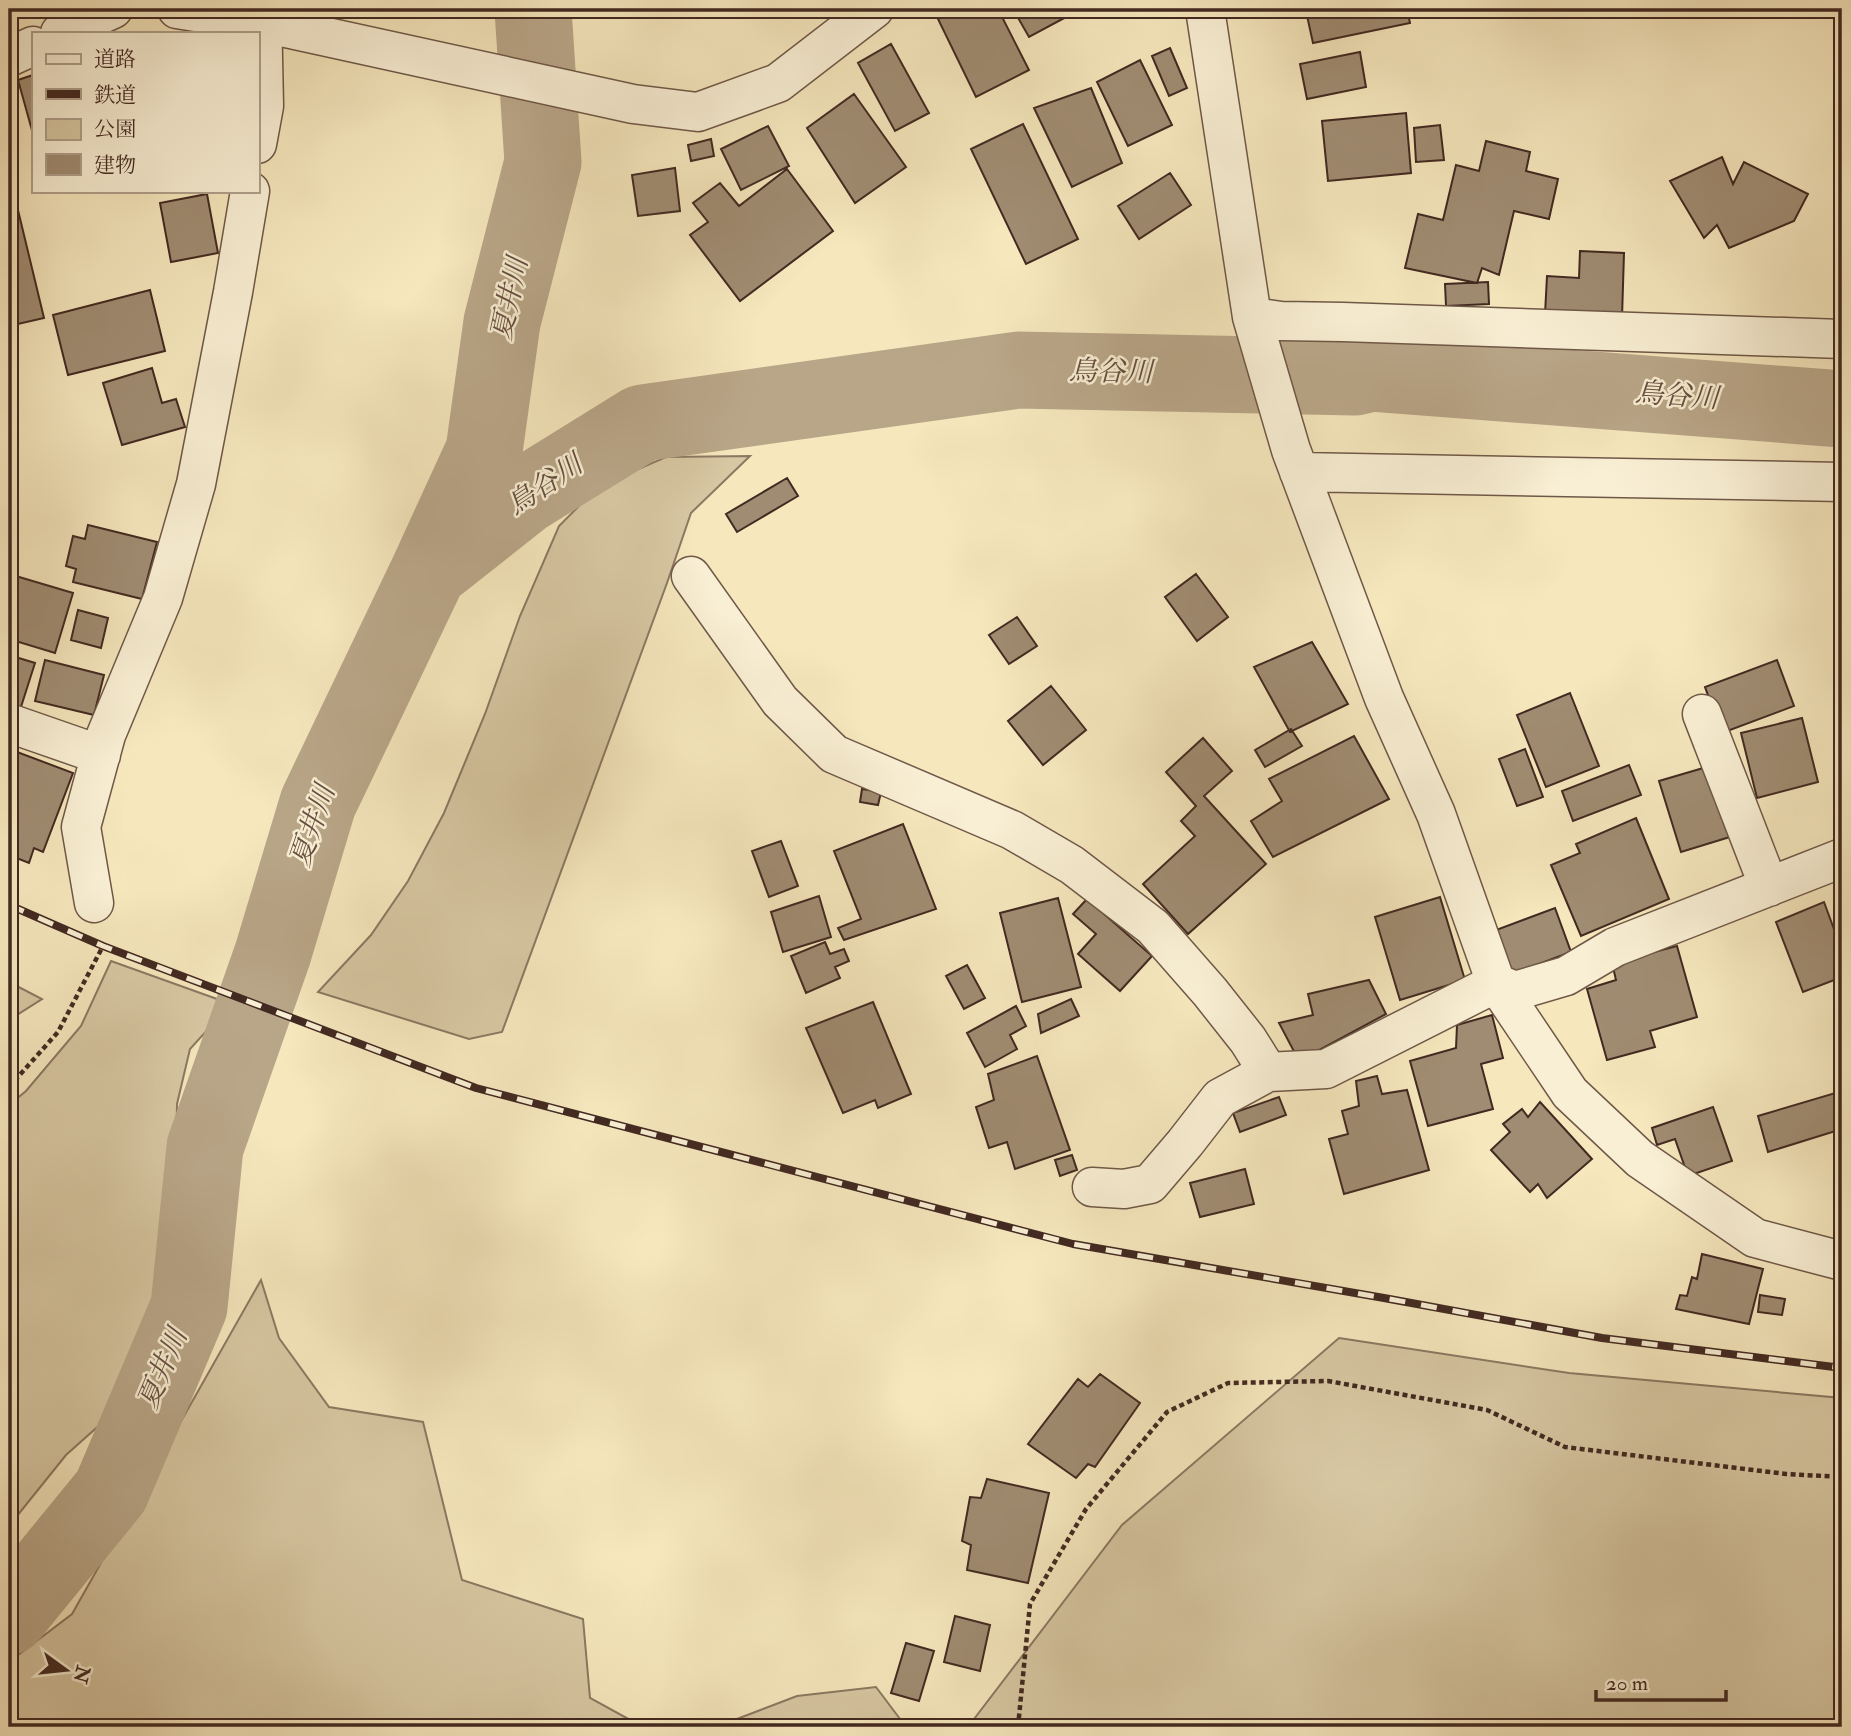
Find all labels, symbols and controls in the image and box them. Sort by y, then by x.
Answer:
legend [32,32,259,192]
text: 道路 [94,46,136,73]
text: 鉄道 [94,82,136,109]
text: 公園 [94,116,136,143]
text: 建物 [94,152,136,179]
water label: 夏井川 [484,251,536,344]
water label: 鳥谷川 [1069,354,1156,390]
water label: 鳥谷川 [1634,376,1723,417]
water label: 鳥谷川 [500,445,592,523]
water label: 夏井川 [283,778,344,871]
water label: 夏井川 [130,1321,197,1415]
north arrow [32,1634,102,1704]
scale bar [1596,1659,1725,1703]
text: N [67,1662,96,1686]
text: 20 m [1606,1670,1648,1697]

